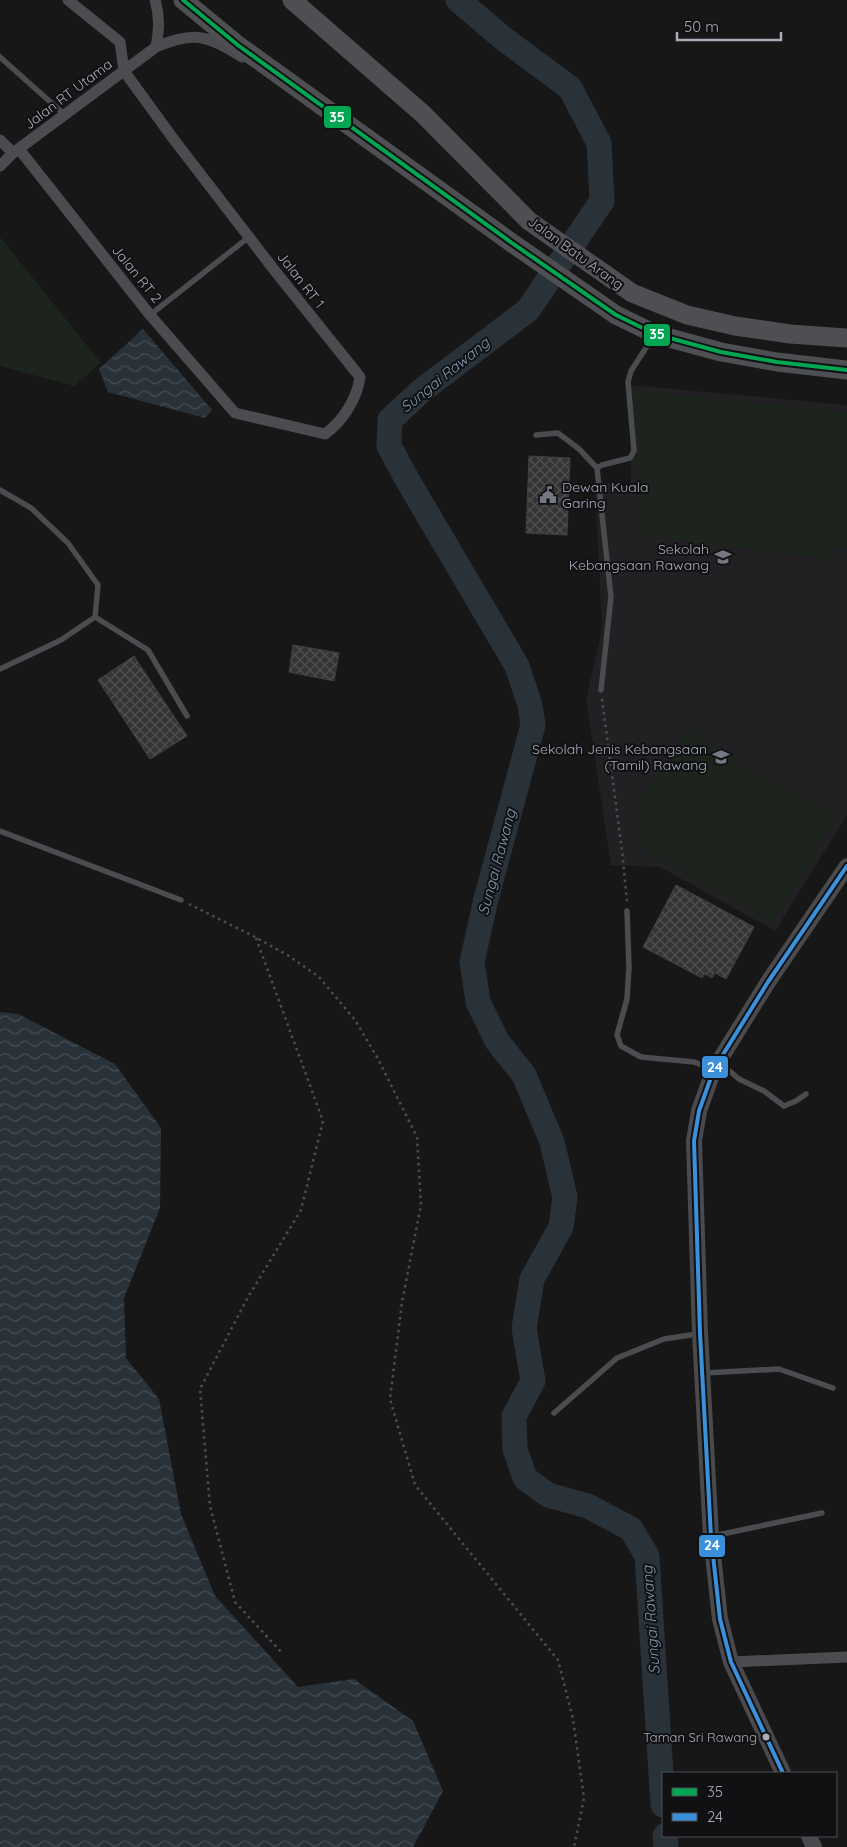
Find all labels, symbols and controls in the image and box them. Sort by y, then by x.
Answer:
scale bar [677,10,781,42]
text: 50 m [684,17,719,36]
street label: Jalan RT Utama [20,55,116,133]
line badge: 35 [323,105,352,129]
text: 35 [329,108,345,126]
street label: Jalan Batu Arang [525,212,627,294]
street label: Jalan RT 2 [108,241,166,307]
street label: Jalan RT 1 [273,248,329,312]
line badge: 35 [643,323,671,347]
text: 35 [649,325,665,343]
water label: Sungai Rawang [396,332,494,416]
place label: Dewan Kuala Garing [562,478,649,512]
public building icon: Dewan Kuala Garing [538,485,558,505]
place label: Sekolah Kebangsaan Rawang [569,540,709,574]
school or university icon: Sekolah Kebangsaan Rawang [713,547,733,567]
place label: Sekolah Jenis Kebangsaan (Tamil) Rawang [532,740,707,774]
school or university icon: Sekolah Jenis Kebangsaan (Tamil) Rawang [711,747,731,767]
water label: Sungai Rawang [473,805,520,917]
line badge: 24 [701,1055,729,1079]
text: 24 [707,1058,723,1076]
line badge: 24 [698,1534,726,1558]
text: 24 [704,1536,720,1554]
water label: Sungai Rawang [637,1563,664,1675]
place label: Taman Sri Rawang [643,1729,757,1745]
marker: Taman Sri Rawang [761,1732,771,1742]
legend [662,1772,837,1837]
text: 35 [707,1782,723,1801]
text: 24 [707,1807,723,1826]

